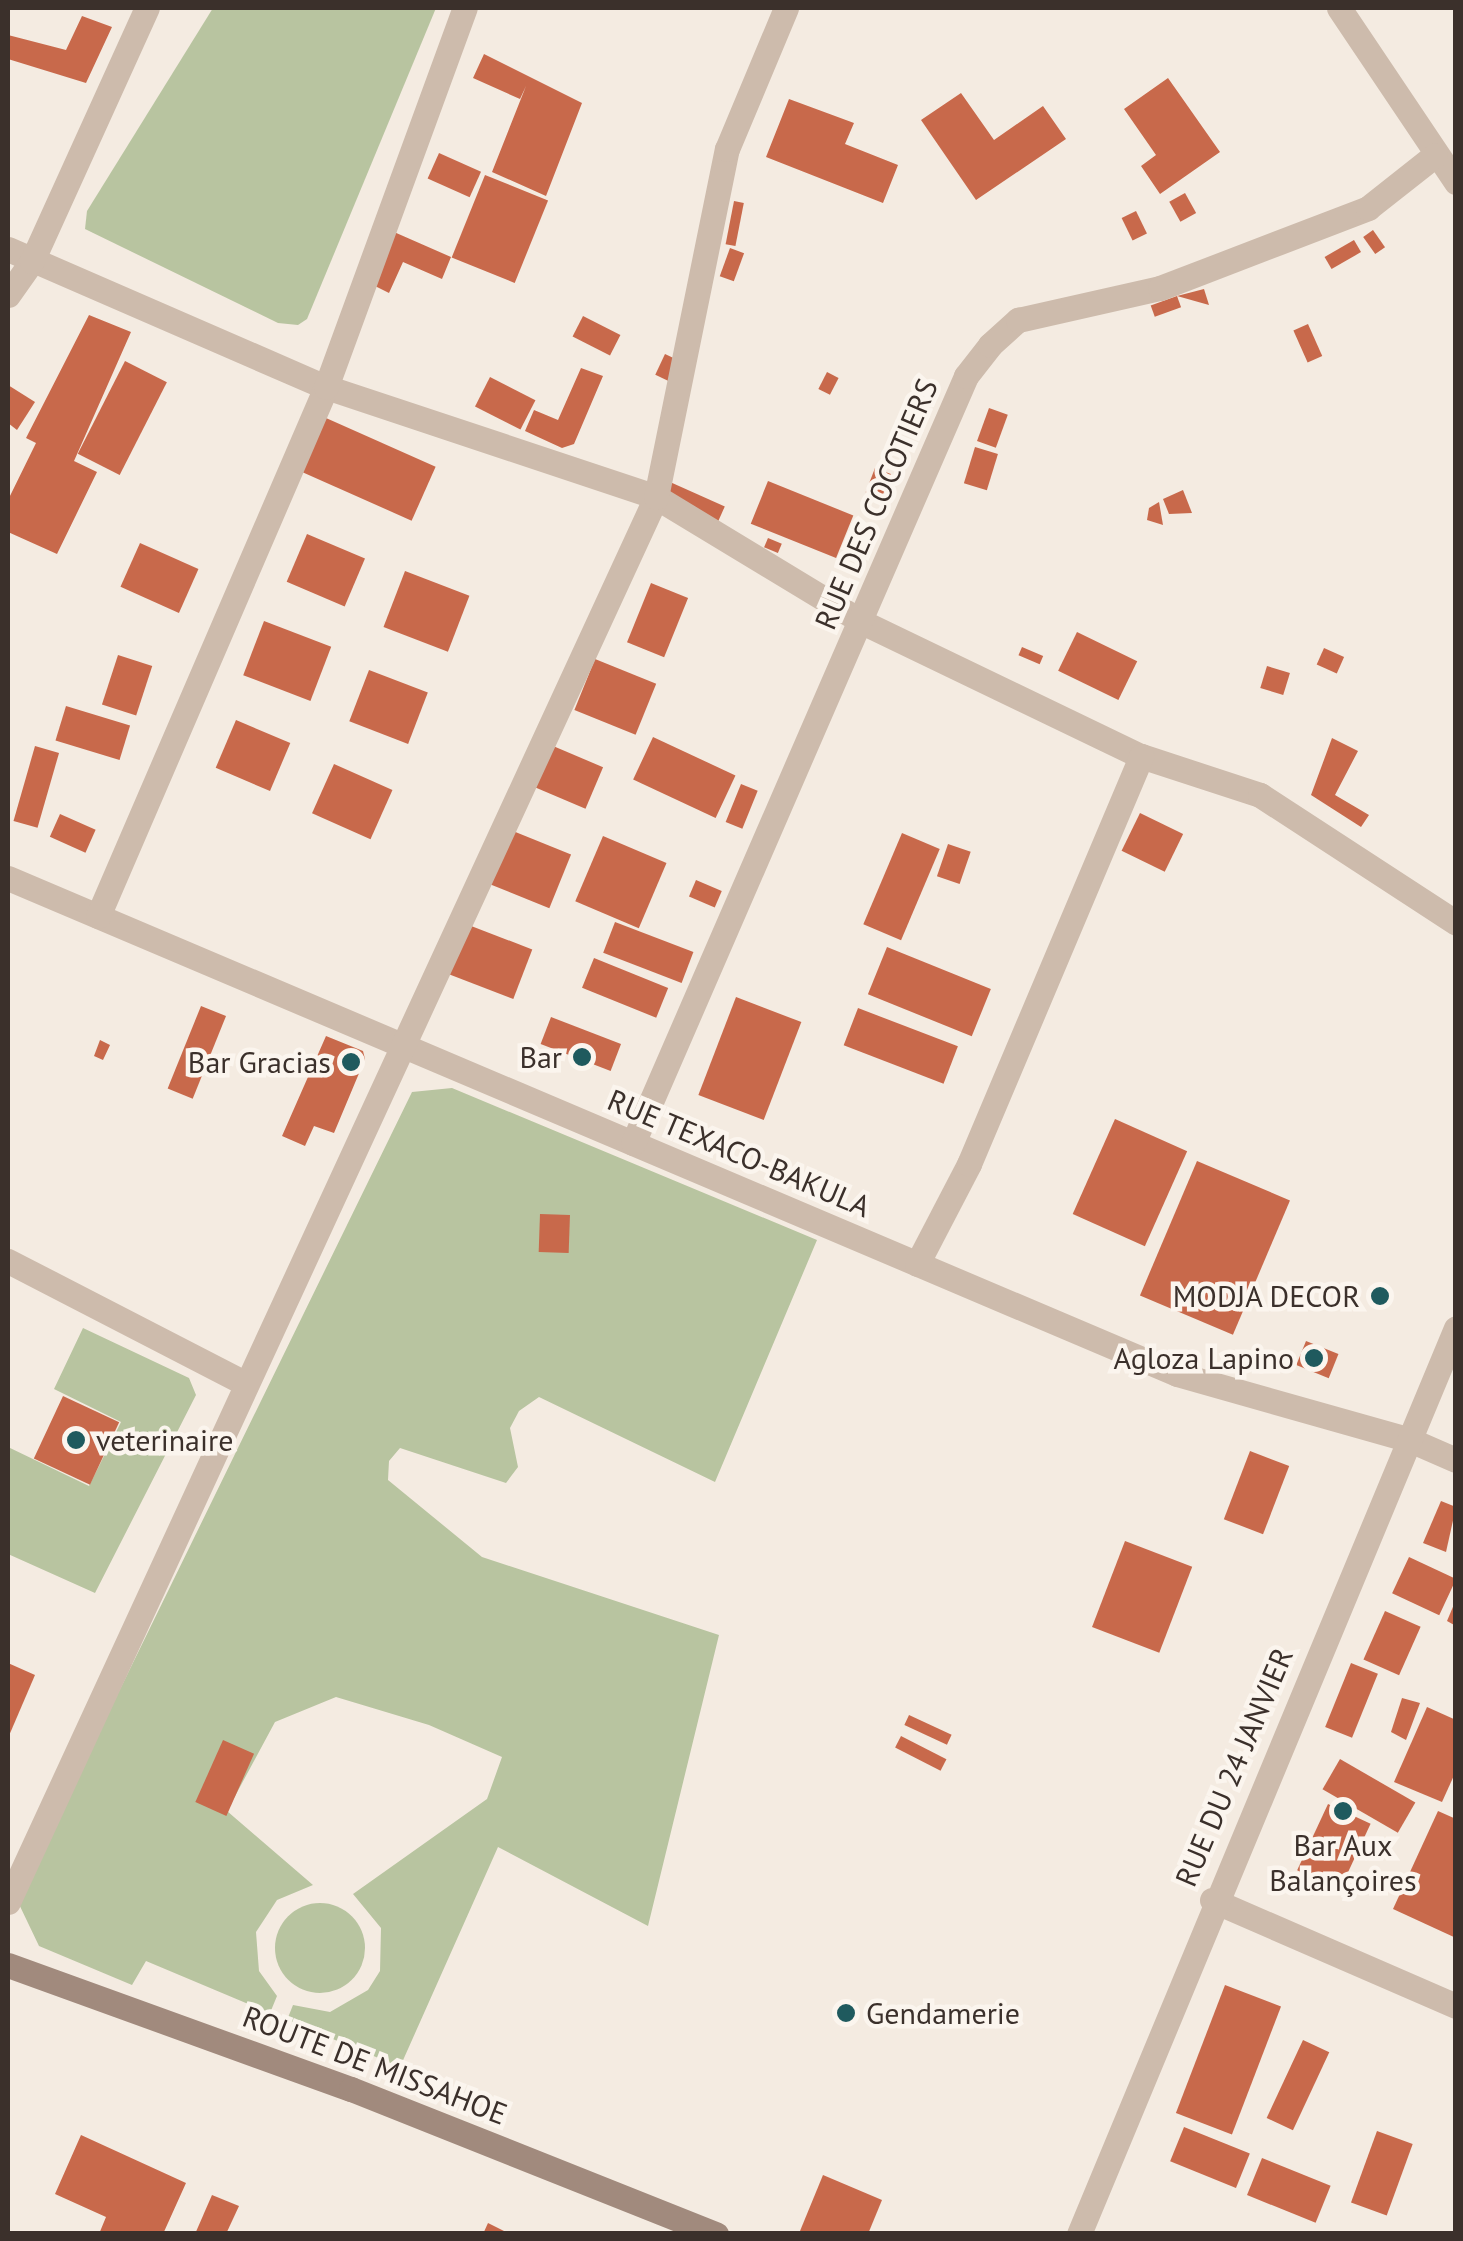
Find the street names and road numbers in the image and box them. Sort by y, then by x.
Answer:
street label: RUE DES COCOTIERS [807,373,945,635]
street label: RUE TEXACO-BAKULA [602,1081,876,1225]
street label: RUE DU 24 JANVIER [1168,1642,1300,1892]
street label: ROUTE DE MISSAHOE [238,1998,512,2132]

